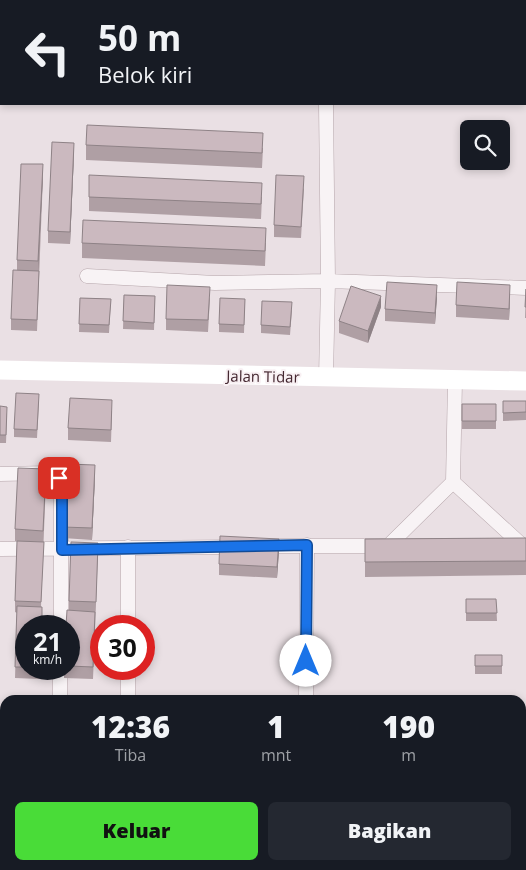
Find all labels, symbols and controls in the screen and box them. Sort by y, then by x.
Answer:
text: 50 m [98,14,181,61]
icon: left [15,20,80,85]
text: Belok kiri [98,59,192,89]
map controls [460,120,510,170]
button: search [460,120,510,170]
street label: Jalan Tidar [224,365,300,387]
pin [38,457,80,499]
icon: arrive [45,464,73,492]
speed limit sign: 30 [90,615,155,680]
text: 21 [33,624,62,658]
position arrow [279,634,331,686]
text: km/h [33,651,62,668]
text: 12:36 [91,706,170,747]
text: 1 [267,706,285,747]
text: 190 [382,706,435,747]
text: Tiba [115,744,146,766]
text: mnt [261,744,291,766]
text: m [401,744,416,766]
button: Keluar [15,802,258,860]
button: Bagikan [268,802,511,860]

